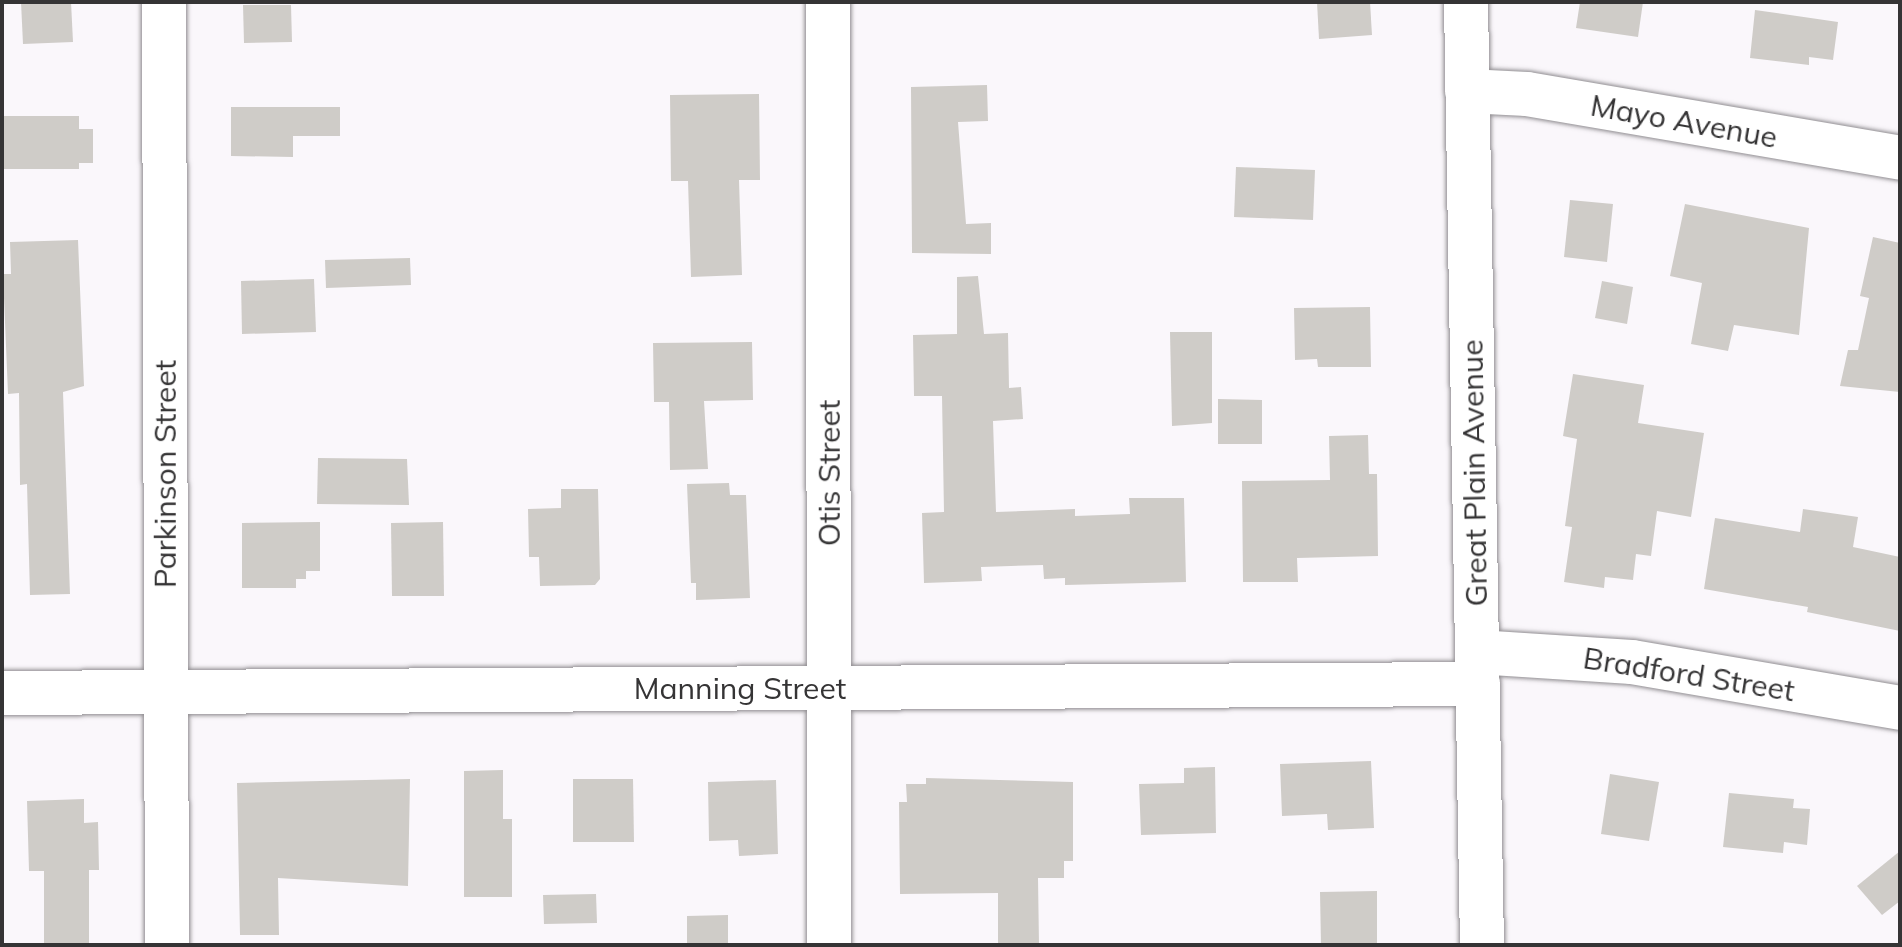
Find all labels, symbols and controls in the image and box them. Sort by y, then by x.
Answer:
street label: Mayo Avenue [1588,87,1780,155]
street label: Great Plain Avenue [1454,339,1494,607]
street label: Parkinson Street [147,360,183,588]
street label: Otis Street [811,400,847,546]
street label: Bradford Street [1581,640,1797,708]
street label: Manning Street [634,670,846,706]

